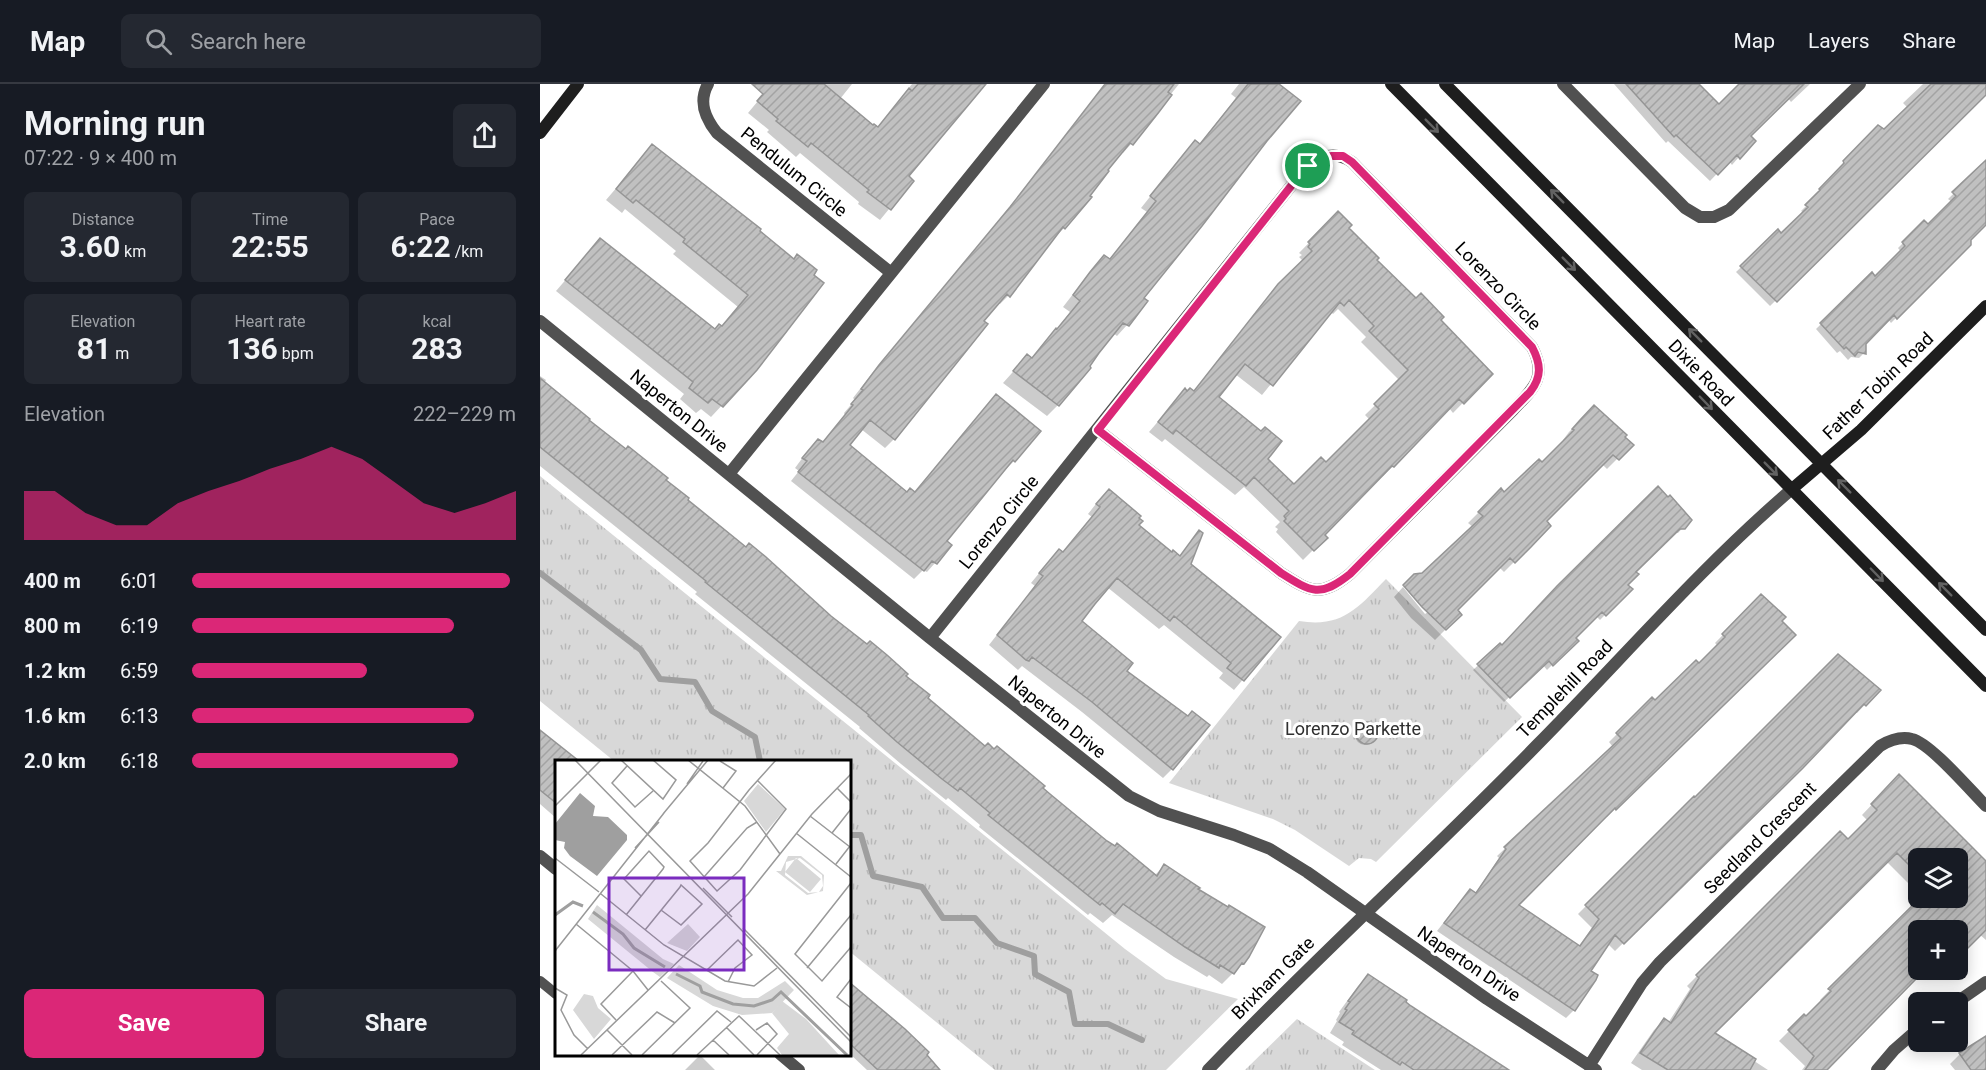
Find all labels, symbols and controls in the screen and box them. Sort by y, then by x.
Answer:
search box [121,14,541,68]
text: Map [30,25,85,58]
icon: search [142,25,175,58]
text: Search here [190,29,306,54]
text: Map [1733,29,1775,53]
text: Layers [1808,29,1869,53]
text: Share [1902,29,1956,53]
text: Morning run [24,104,205,143]
button: share [453,104,516,167]
one-way arrow [1425,118,1439,133]
street label: Pendulum Circle [737,122,852,221]
pin [1282,140,1333,191]
text: 07:22 · 9 × 400 m [24,146,177,170]
icon: arrive [1291,149,1324,182]
one-way arrow [1550,189,1564,204]
text: Distance [72,210,134,229]
text: Time [252,210,288,229]
text: Pace [419,210,455,229]
text: 3.60 [60,229,120,264]
text: 22:55 [231,229,309,264]
text: 6:22 [391,229,451,264]
street label: Lorenzo Circle [1451,237,1546,334]
text: km [120,242,146,261]
text: /km [451,242,483,261]
one-way arrow [1562,257,1576,272]
text: Elevation [71,312,135,331]
text: Heart rate [234,312,306,331]
text: kcal [423,312,451,331]
one-way arrow [1687,327,1702,342]
street label: Father Tobin Road [1818,328,1937,444]
text: 81 [77,331,111,366]
text: 136 [226,331,278,366]
text: 283 [411,331,463,366]
street label: Dixie Road [1664,335,1738,410]
text: m [111,344,129,363]
text: bpm [278,344,314,363]
street label: Naperton Drive [626,365,732,456]
one-way arrow [1699,396,1713,411]
text: Elevation [24,402,105,426]
text: 222–229 m [413,402,516,426]
one-way arrow [1763,461,1778,476]
street label: Lorenzo Circle [954,471,1043,573]
one-way arrow [1836,478,1851,493]
one-way arrow [1870,567,1884,582]
text: 400 m [24,569,81,593]
text: 6:01 [120,569,159,593]
one-way arrow [1937,581,1952,596]
text: 800 m [24,614,81,638]
text: 6:19 [120,614,159,638]
street label: Templehill Road [1513,635,1617,742]
text: 1.2 km [24,659,86,683]
text: 6:59 [120,659,159,683]
street label: Naperton Drive [1004,671,1110,762]
text: 1.6 km [24,704,86,728]
text: 6:13 [120,704,159,728]
park label: Lorenzo Parkette [1285,718,1421,739]
text: 2.0 km [24,749,86,773]
text: 6:18 [120,749,159,773]
inset map [555,760,850,1055]
street label: Seedland Crescent [1699,777,1820,898]
map controls [1908,848,1968,1052]
button: layers [1908,848,1968,908]
button: + [1908,920,1968,980]
street label: Naperton Drive [1414,921,1525,1006]
street label: Brixham Gate [1227,932,1318,1023]
button: Save [24,989,264,1058]
button: Share [276,989,516,1058]
button: − [1908,992,1968,1052]

